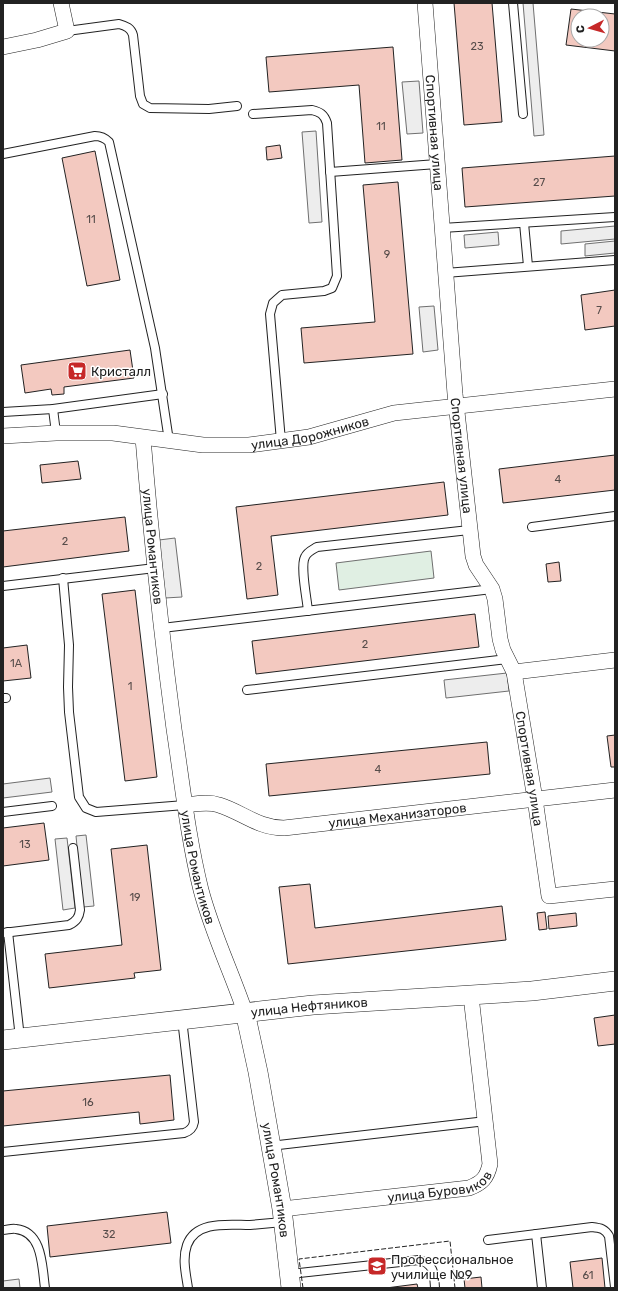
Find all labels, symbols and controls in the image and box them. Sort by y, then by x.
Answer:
north arrow [570,8,610,48]
text: С [574,24,587,34]
house number: 23 [470,40,484,53]
street label: Спортивная улица [423,74,447,191]
house number: 11 [376,120,386,133]
house number: 27 [533,176,545,189]
house number: 11 [86,213,96,226]
house number: 9 [384,248,390,261]
house number: 7 [596,304,602,317]
supermarket icon: Кристалл [66,360,88,382]
place label: Кристалл [91,364,151,379]
street label: Спортивная улица [448,397,476,514]
street label: улица Дорожников [250,413,370,452]
house number: 4 [555,473,562,486]
street label: улица Романтиков [140,488,166,605]
house number: 2 [62,535,68,548]
house number: 2 [256,560,262,573]
house number: 2 [362,638,368,651]
house number: 1А [10,657,23,670]
house number: 1 [128,680,132,693]
street label: Спортивная улица [513,710,546,827]
house number: 4 [375,763,382,776]
street label: улица Механизаторов [328,800,467,830]
street label: улица Романтиков [178,809,219,926]
house number: 13 [19,838,31,851]
house number: 19 [129,891,141,904]
street label: улица Нефтяников [250,994,368,1019]
house number: 16 [82,1096,94,1109]
street label: улица Романтиков [259,1121,293,1238]
street label: улица Буровиков [387,1168,495,1205]
house number: 32 [102,1228,116,1241]
place label: Профессиональное училище №9 [391,1252,514,1282]
school or university icon: Профессиональное училище №9 [366,1255,388,1277]
house number: 61 [582,1269,594,1282]

